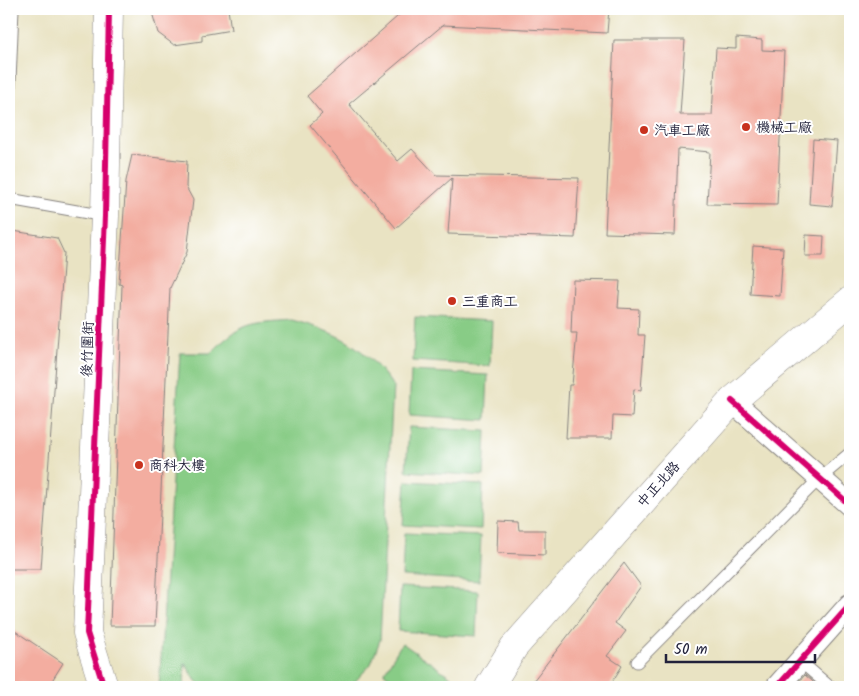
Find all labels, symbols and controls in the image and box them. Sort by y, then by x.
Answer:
place label: 機械工廠 [756,117,812,139]
place label: 汽車工廠 [654,120,710,142]
marker: 機械工廠 [740,121,752,133]
marker: 汽車工廠 [638,124,650,136]
place label: 三重商工 [462,291,518,313]
marker: 三重商工 [446,295,458,307]
street label: 後竹圍街 [76,321,100,377]
place label: 商科大樓 [149,455,205,477]
street label: 中正北路 [632,457,686,513]
marker: 商科大樓 [133,459,145,471]
scale bar [666,631,815,663]
text: 50 m [674,638,708,662]

